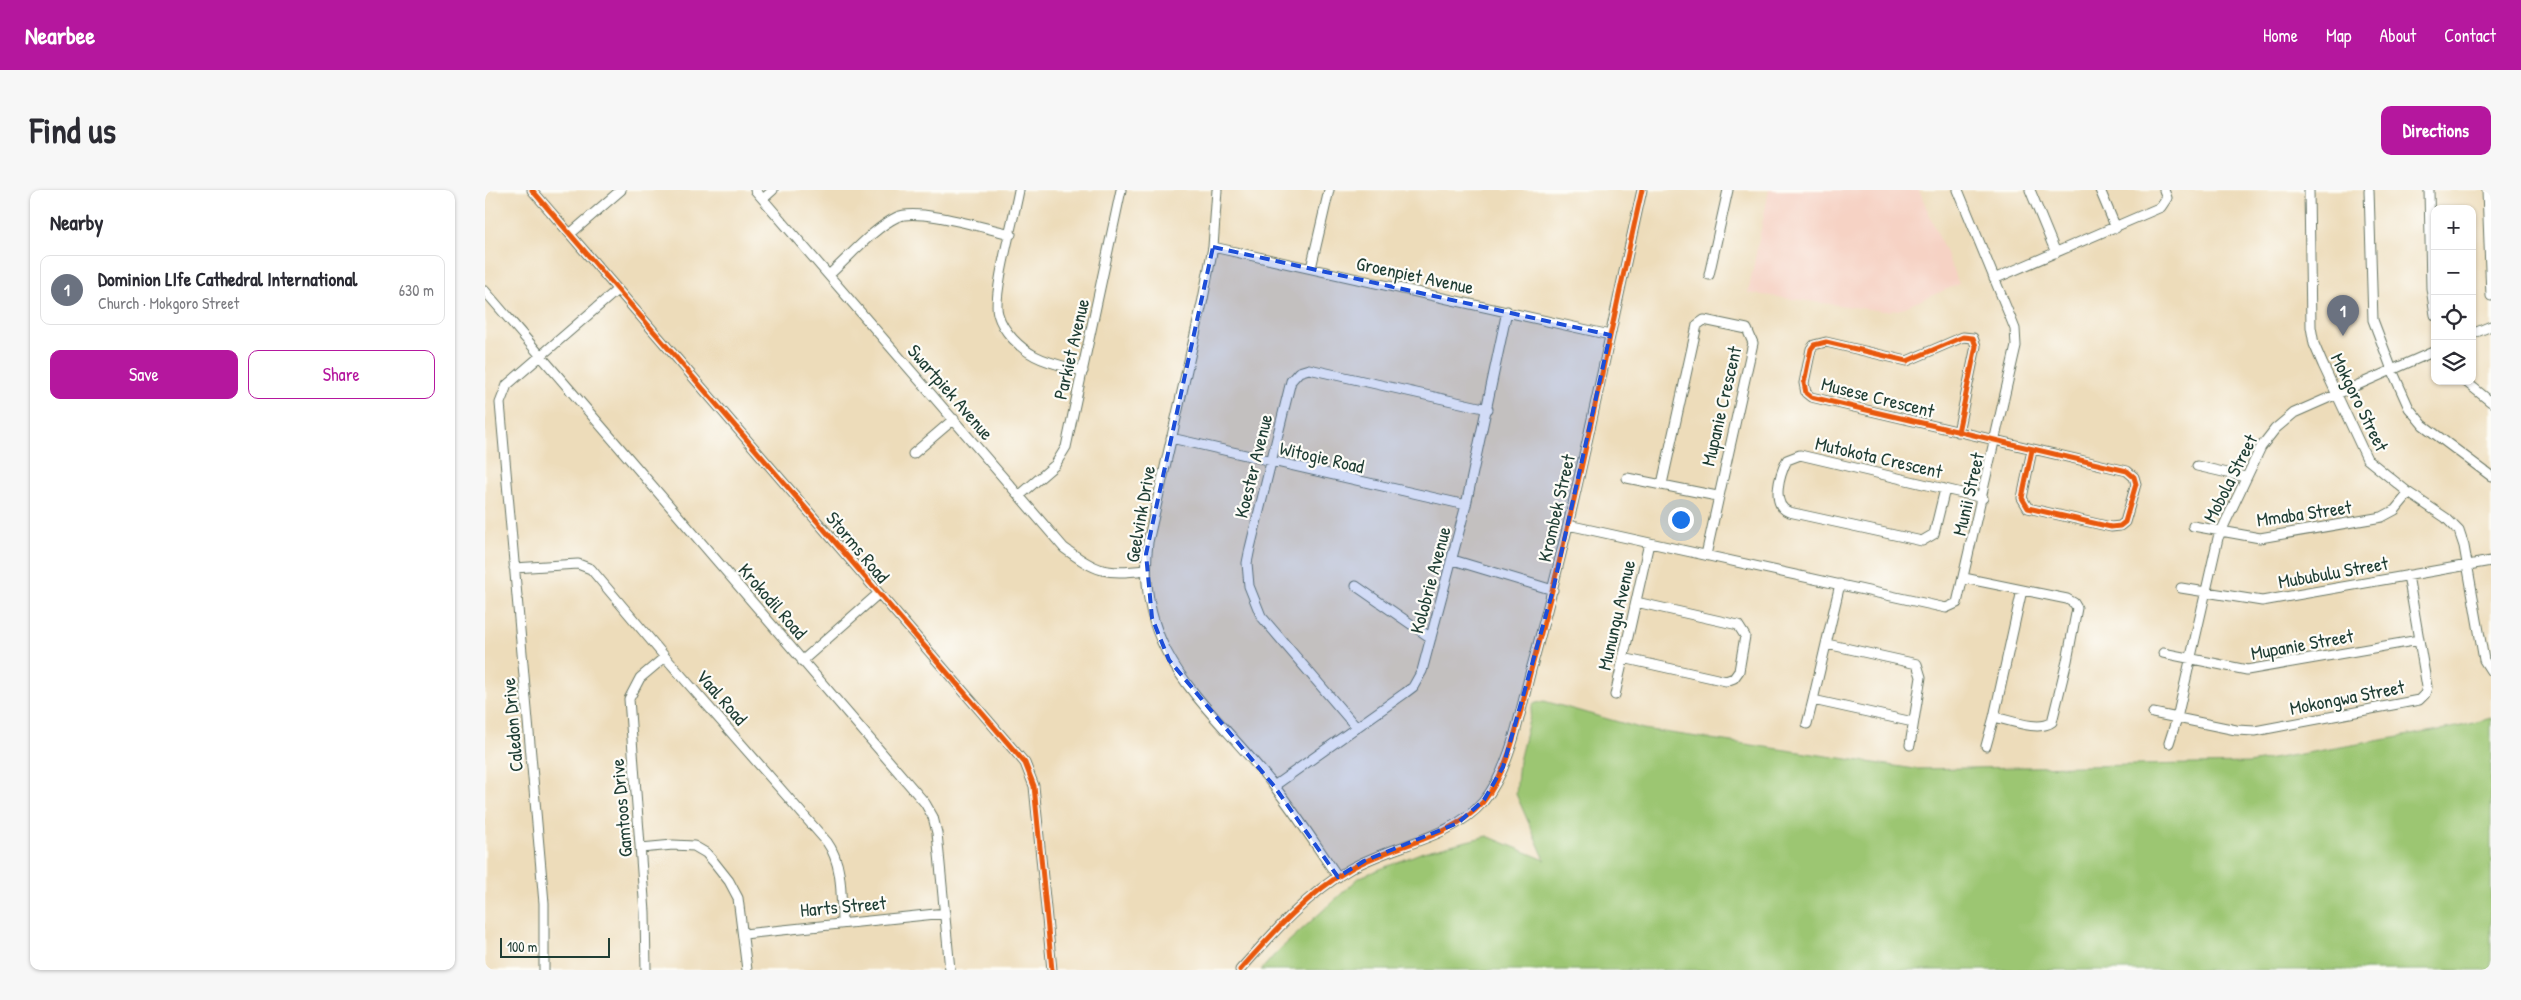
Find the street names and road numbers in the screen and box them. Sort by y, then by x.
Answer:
street label: Groenpiet Avenue [1354,250,1476,300]
street label: Parkiet Avenue [1047,296,1095,402]
street label: Swartpiek Avenue [902,338,1000,446]
street label: Mupanie Crescent [1695,343,1747,468]
street label: Mokgoro Street [2325,348,2395,456]
street label: Musese Crescent [1819,370,1938,424]
street label: Koester Avenue [1228,411,1279,521]
street label: Mobola Street [2197,429,2263,526]
street label: Mutokota Crescent [1813,430,1946,484]
street label: Witogie Road [1277,435,1367,479]
street label: Munii Street [1946,449,1990,538]
street label: Krombek Street [1531,451,1581,564]
street label: Geelvink Drive [1119,463,1161,564]
street label: Mmaba Street [2255,493,2354,533]
street label: Storms Road [820,506,896,589]
street label: Kolobrie Avenue [1403,523,1457,636]
street label: Mububulu Street [2276,549,2390,594]
street label: Krokodil Road [733,557,814,645]
street label: Munungu Avenue [1591,557,1641,673]
street label: Mupanie Street [2249,622,2356,666]
street label: Vaal Road [690,664,754,731]
street label: Mokongwa Street [2287,673,2407,721]
street label: Caledon Drive [495,676,529,773]
street label: Gamtoos Drive [604,757,638,858]
street label: Harts Street [799,889,887,923]

